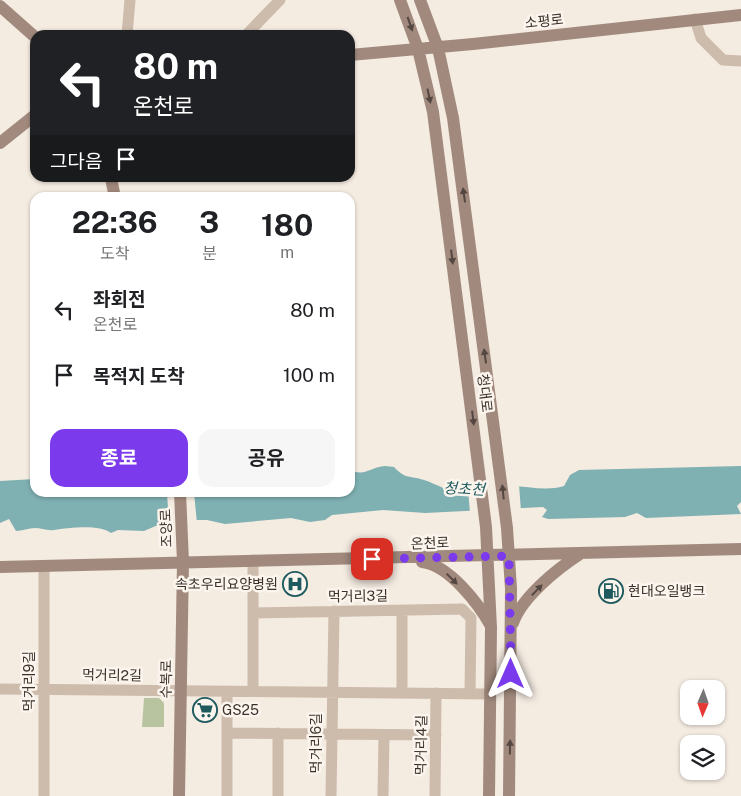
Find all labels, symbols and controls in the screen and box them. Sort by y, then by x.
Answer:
street label: 소평로 [524,11,564,31]
one-way arrow [406,17,414,32]
text: 80 m [133,46,218,87]
icon: left [50,50,115,115]
one-way arrow [426,89,434,105]
text: 온천로 [133,93,194,119]
icon: arrive [112,145,140,173]
text: 그다음 [50,150,102,172]
one-way arrow [460,186,468,202]
text: 22:36 [72,204,158,240]
text: 3 [199,204,219,240]
text: 180 [261,207,313,243]
text: m [280,243,294,262]
text: 도착 [100,244,129,263]
text: 분 [202,244,217,263]
one-way arrow [448,249,456,265]
text: 좌회전 [93,288,145,310]
icon: left [50,296,78,324]
text: 80 m [290,299,335,321]
text: 온천로 [93,315,137,334]
one-way arrow [481,347,489,363]
icon: arrive [50,361,78,389]
text: 100 m [283,364,335,386]
text: 목적지 도착 [93,365,185,387]
street label: 청대로 [475,373,495,413]
one-way arrow [469,411,477,427]
button: 종료 [50,429,188,487]
button: 공유 [198,429,335,487]
water label: 청초천 [443,479,487,498]
one-way arrow [499,484,507,500]
street label: 조양로 [157,508,175,548]
street label: 온천로 [410,534,450,552]
pin [351,538,393,580]
icon: arrive [358,545,386,573]
hospital icon: 속초우리요양병원 [282,571,308,597]
one-way arrow [446,573,458,585]
place label: 속초우리요양병원 [175,576,278,592]
fuel station icon: 현대오일뱅크 [598,578,624,604]
place label: 현대오일뱅크 [628,583,705,599]
one-way arrow [531,585,543,597]
street label: 먹거리3길 [328,587,388,605]
position arrow [484,647,536,699]
street label: 먹거리9길 [21,651,37,711]
street label: 수복로 [158,659,174,698]
street label: 먹거리2길 [82,666,142,684]
north arrow [680,680,725,725]
map controls [680,680,725,780]
supermarket icon: GS25 [192,697,218,723]
place label: GS25 [222,702,259,718]
street label: 먹거리6길 [308,713,324,773]
street label: 먹거리4길 [412,715,430,775]
button: layers [680,735,725,780]
one-way arrow [506,739,514,755]

